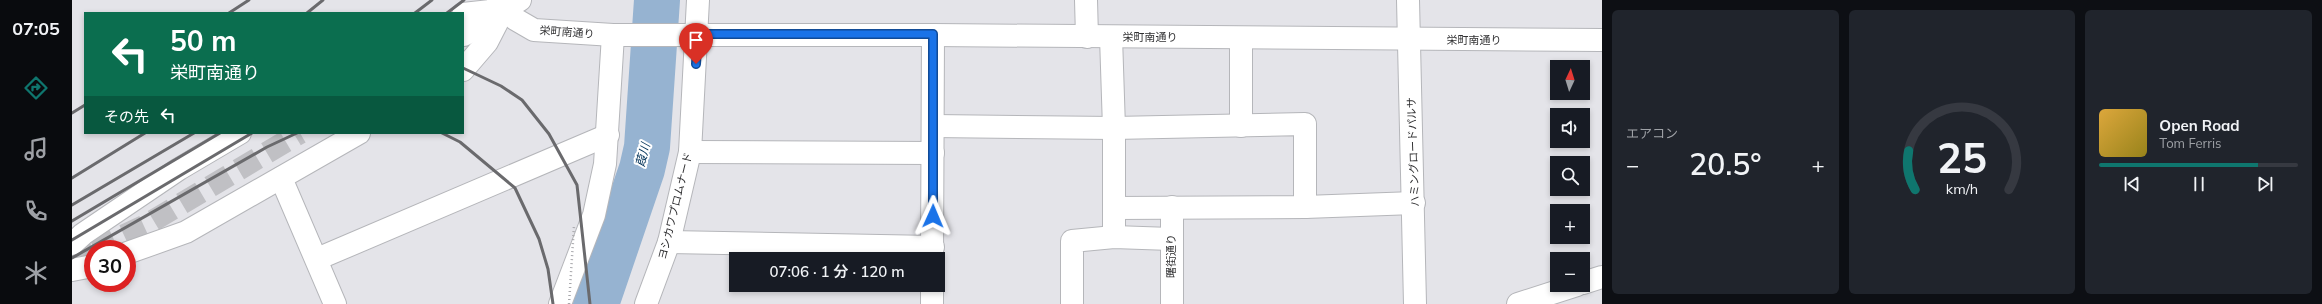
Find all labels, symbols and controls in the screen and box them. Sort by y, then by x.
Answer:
text: 07:05 [12,17,60,40]
text: 50 m [170,23,236,58]
street label: 栄町南通り [539,23,595,41]
pin [679,23,713,64]
icon: left [104,28,156,80]
icon: arrive [685,29,707,51]
street label: 栄町南通り [1123,30,1178,44]
street label: 栄町南通り [1447,33,1502,47]
north arrow [1550,60,1590,100]
map controls [1550,60,1590,292]
text: 栄町南通り [170,61,260,84]
icon: directions [22,74,50,102]
street label: ハミングロードパルサ [1404,97,1422,207]
icon: left [157,104,179,126]
text: その先 [104,107,149,126]
button: sound [1550,108,1590,148]
text: Open Road [2159,116,2240,135]
text: エアコン [1626,125,1678,141]
text: 25 [1937,131,1987,183]
icon: music [22,135,50,163]
text: Tom Ferris [2159,135,2222,151]
water label: 葭川 [632,139,653,168]
text: 20.5° [1689,145,1762,183]
street label: ヨシカワプロムナード [655,151,695,261]
text: − [1626,151,1639,179]
text: + [1811,151,1825,179]
button: search [1550,156,1590,196]
icon: previous [2121,173,2143,195]
icon: pause [2188,173,2210,195]
icon: next [2254,173,2276,195]
text: km/h [1946,180,1978,198]
position arrow [912,195,954,237]
icon: phone [22,197,50,225]
button: + [1550,204,1590,244]
street label: 曙街通り [1164,234,1178,278]
speed limit sign: 30 [84,240,136,292]
button: − [1550,252,1590,292]
icon: climate [22,259,50,287]
text: 07:06 · 1 分 · 120 m [769,262,905,281]

